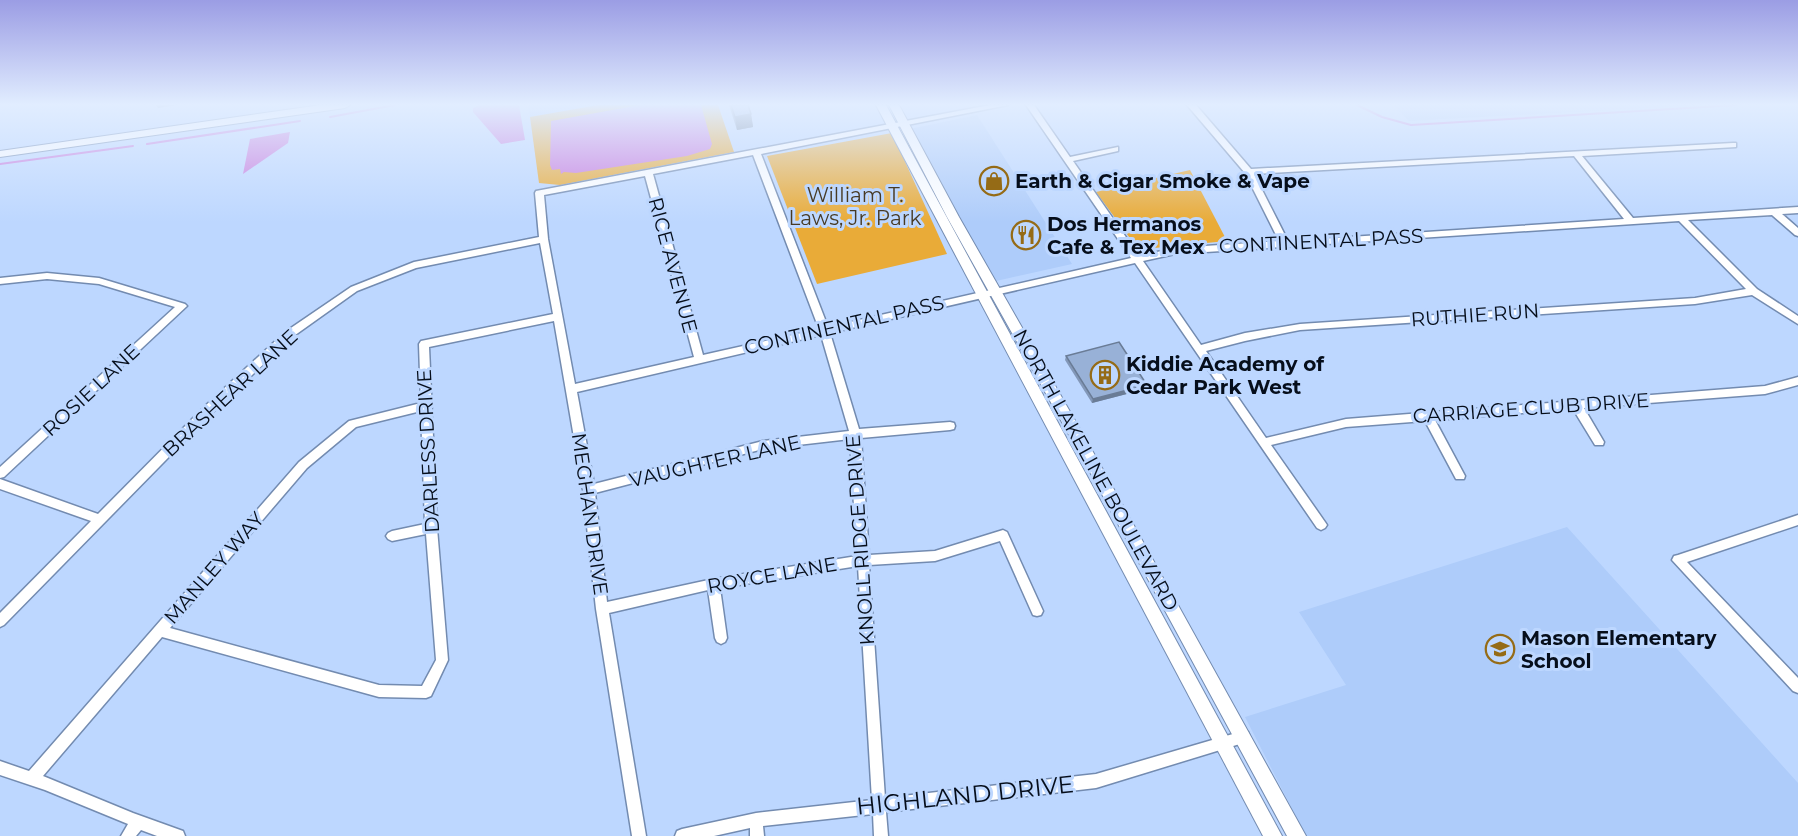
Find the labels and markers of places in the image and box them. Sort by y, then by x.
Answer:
shop icon: Earth & Cigar Smoke & Vape [978,165,1010,197]
place label: Earth & Cigar Smoke & Vape [1015,169,1310,193]
place label: Dos Hermanos Cafe & Tex Mex [1047,212,1204,259]
restaurant icon: Dos Hermanos Cafe & Tex Mex [1010,219,1042,251]
place label: Kiddie Academy of Cedar Park West [1126,352,1325,399]
building icon: Kiddie Academy of Cedar Park West [1089,359,1121,391]
place label: Mason Elementary School [1521,626,1717,673]
school or university icon: Mason Elementary School [1484,633,1516,665]

